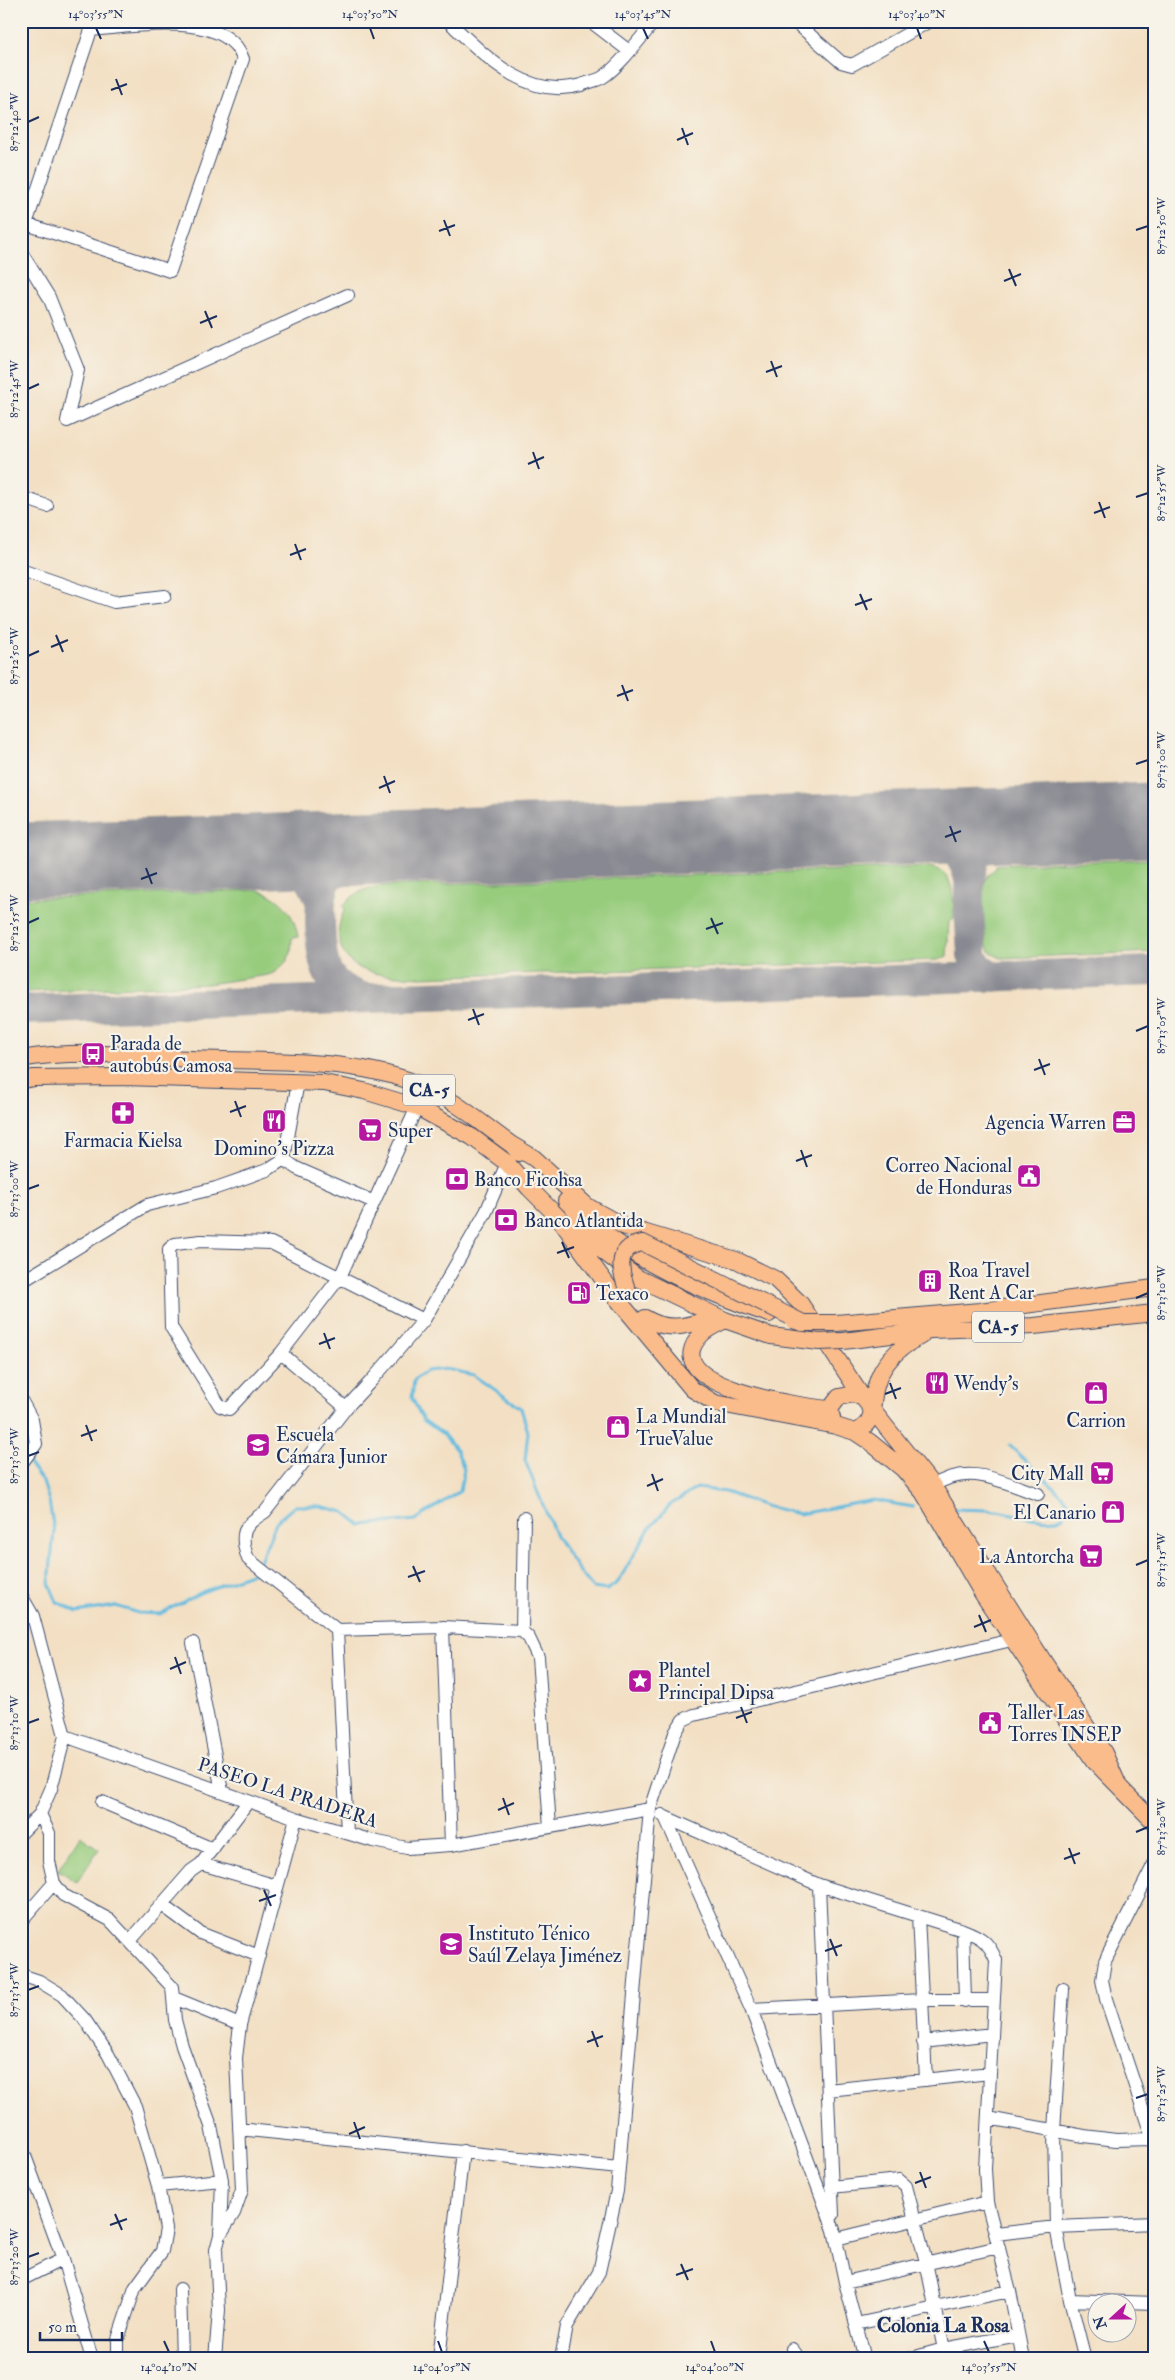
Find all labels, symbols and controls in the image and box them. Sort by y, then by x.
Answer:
text: 14°03'55"N [68,7,124,22]
text: 14°03'50"N [342,7,398,22]
text: 14°03'45"N [615,7,672,22]
text: 14°03'40"N [888,7,946,22]
text: 87°12'40"W [7,92,22,151]
text: 87°12'50"W [1154,196,1169,255]
text: 87°12'45"W [7,359,22,418]
text: 87°12'55"W [1154,464,1169,521]
text: 87°12'50"W [7,626,22,685]
text: 87°13'00"W [1154,731,1169,789]
text: 87°12'55"W [7,894,22,951]
text: 87°13'05"W [1154,997,1169,1054]
place label: Parada de autobús Camosa [110,1032,232,1078]
bus stop icon: Parada de autobús Camosa [80,1041,106,1067]
road number: CA-5 [403,1074,455,1106]
pharmacy icon: Farmacia Kielsa [110,1100,136,1126]
restaurant icon: Domino's Pizza [261,1108,287,1134]
office icon: Agencia Warren [1111,1109,1137,1135]
place label: Agencia Warren [984,1111,1106,1135]
supermarket icon: Super [357,1117,383,1143]
place label: Super [388,1119,433,1144]
place label: Farmacia Kielsa [64,1129,183,1153]
place label: Domino's Pizza [214,1137,335,1161]
place label: Correo Nacional de Honduras [885,1154,1012,1200]
text: 87°13'00"W [7,1160,22,1218]
public building icon: Correo Nacional de Honduras [1016,1163,1042,1189]
bank icon: Banco Ficohsa [444,1166,470,1192]
place label: Banco Ficohsa [474,1168,583,1192]
bank icon: Banco Atlantida [493,1207,519,1233]
place label: Banco Atlantida [524,1209,644,1233]
place label: Roa Travel Rent A Car [948,1259,1034,1305]
text: 87°13'10"W [1154,1265,1169,1321]
building icon: Roa Travel Rent A Car [917,1268,943,1294]
fuel station icon: Texaco [566,1280,592,1306]
place label: Texaco [596,1282,649,1306]
road number: CA-5 [972,1311,1024,1342]
restaurant icon: Wendy's [924,1370,950,1396]
place label: Wendy's [953,1372,1019,1396]
shop icon: Carrion [1083,1380,1109,1406]
place label: La Mundial TrueValue [636,1405,726,1451]
place label: Carrion [1066,1409,1126,1433]
shop icon: La Mundial TrueValue [605,1414,631,1440]
place label: Escuela Cámara Junior [276,1423,387,1469]
text: 87°13'05"W [7,1427,22,1484]
school or university icon: Escuela Cámara Junior [245,1432,271,1458]
supermarket icon: City Mall [1089,1460,1115,1486]
place label: City Mall [1011,1462,1084,1486]
shop icon: El Canario [1100,1499,1126,1525]
place label: El Canario [1013,1501,1096,1525]
text: 87°13'15"W [1154,1532,1169,1587]
supermarket icon: La Antorcha [1078,1543,1104,1569]
place label: La Antorcha [979,1545,1074,1569]
place label: Plantel Principal Dipsa [658,1659,774,1706]
place icon: Plantel Principal Dipsa [627,1668,653,1694]
text: 87°13'10"W [7,1695,22,1751]
place label: Taller Las Torres INSEP [1008,1701,1121,1747]
public building icon: Taller Las Torres INSEP [977,1710,1003,1736]
street label: PASEO LA PRADERA [195,1752,381,1833]
text: 87°13'20"W [1154,1798,1169,1856]
place label: Instituto Ténico Saúl Zelaya Jiménez [468,1922,622,1968]
school or university icon: Instituto Ténico Saúl Zelaya Jiménez [438,1931,464,1957]
text: 87°13'15"W [7,1962,22,2017]
text: 87°13'25"W [1154,2065,1169,2122]
text: 87°13'20"W [7,2228,22,2286]
north arrow [1088,2292,1138,2342]
scale bar [40,2310,122,2342]
district label: Colonia La Rosa [877,2313,1010,2338]
text: N [1090,2313,1111,2332]
text: 50 m [48,2318,77,2337]
text: 14°04'10"N [141,2360,198,2375]
text: 14°04'05"N [413,2360,471,2375]
text: 14°04'00"N [686,2360,745,2375]
text: 14°03'55"N [961,2360,1017,2375]

